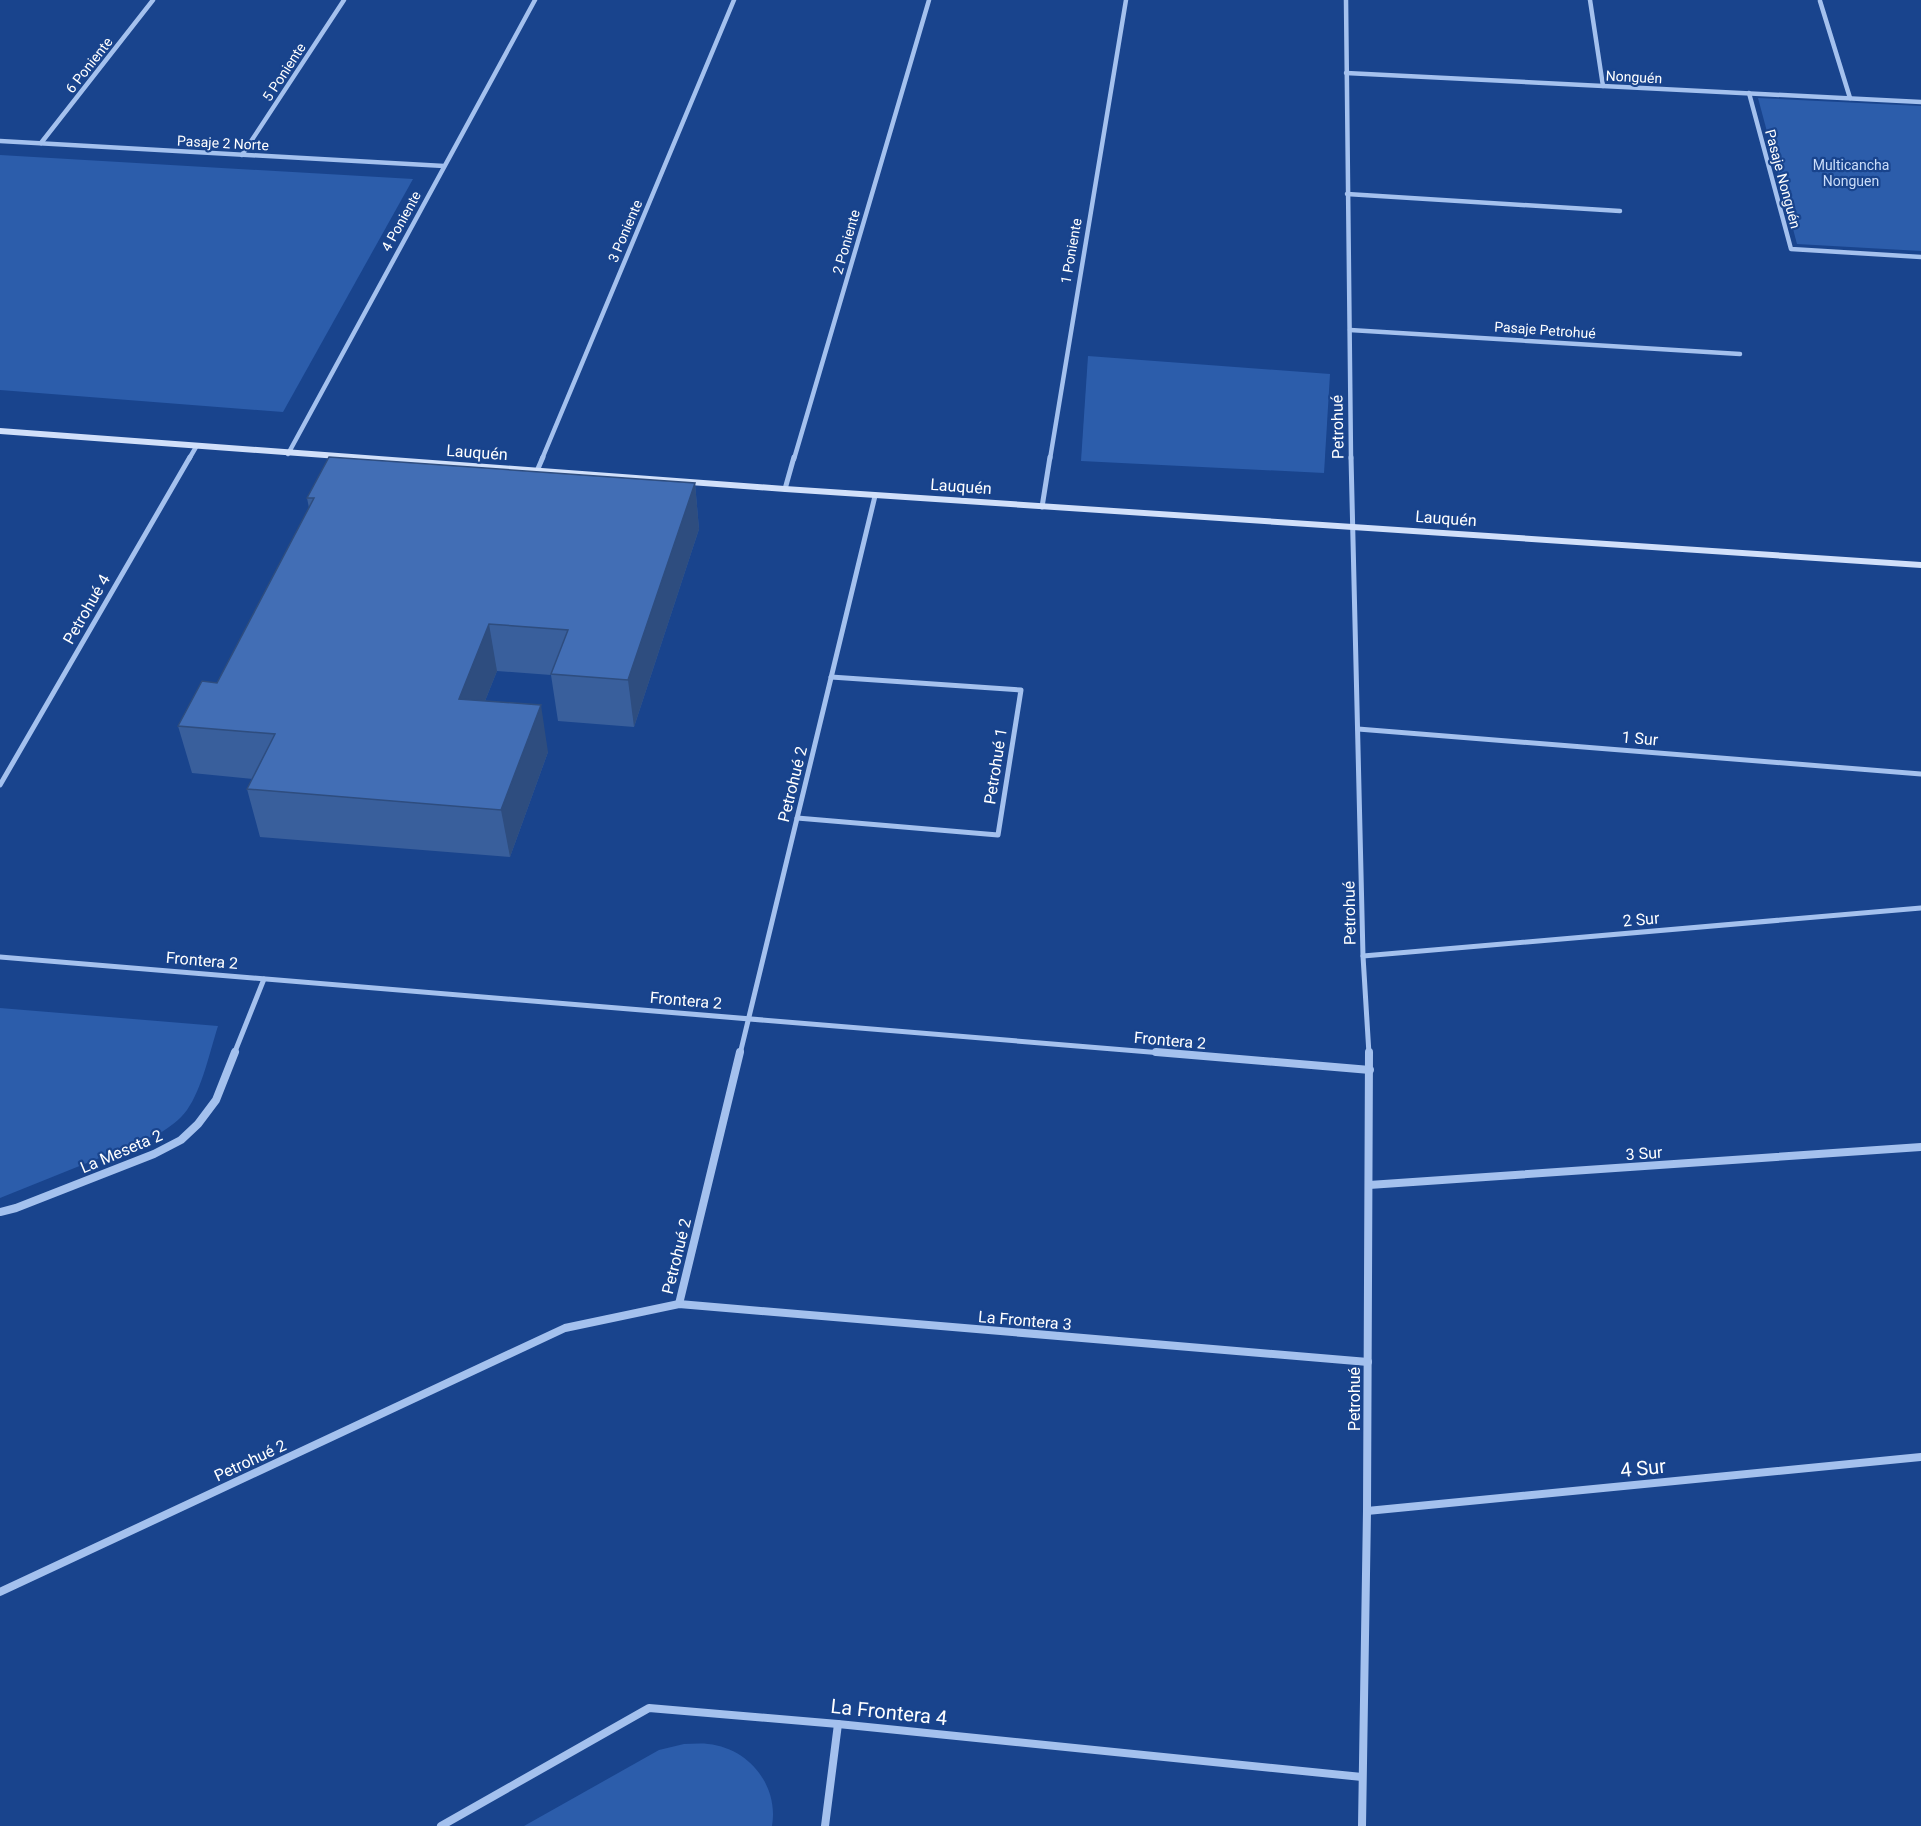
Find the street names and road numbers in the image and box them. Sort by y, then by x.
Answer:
street label: 6 Poniente [62,34,116,96]
street label: 5 Poniente [259,40,309,104]
street label: Nonguén [1605,68,1663,86]
street label: Pasaje Nonguén [1762,128,1804,230]
street label: Pasaje 2 Norte [177,133,269,153]
street label: 4 Poniente [378,188,424,254]
street label: 3 Poniente [605,197,645,265]
street label: 2 Poniente [829,208,863,276]
street label: 1 Poniente [1057,217,1085,285]
street label: Pasaje Petrohué [1494,318,1596,342]
street label: Petrohué [1327,395,1348,459]
street label: Lauquén [446,441,508,464]
street label: Lauquén [930,475,992,498]
street label: Lauquén [1415,507,1477,530]
street label: Petrohué 4 [59,571,114,647]
street label: Petrohué 1 [980,726,1011,806]
street label: 1 Sur [1621,727,1660,750]
street label: Petrohué 2 [774,744,811,824]
street label: Petrohué [1339,881,1360,945]
street label: 2 Sur [1622,908,1661,931]
street label: Frontera 2 [165,948,239,973]
street label: Frontera 2 [649,988,723,1013]
street label: Frontera 2 [1133,1028,1207,1053]
street label: La Meseta 2 [77,1126,165,1177]
street label: 3 Sur [1625,1143,1664,1164]
street label: Petrohué 2 [658,1216,695,1296]
street label: La Frontera 3 [977,1307,1072,1334]
street label: Petrohué [1345,1367,1364,1431]
street label: Petrohué 2 [211,1436,289,1485]
street label: 4 Sur [1619,1454,1667,1482]
street label: La Frontera 4 [830,1694,948,1730]

